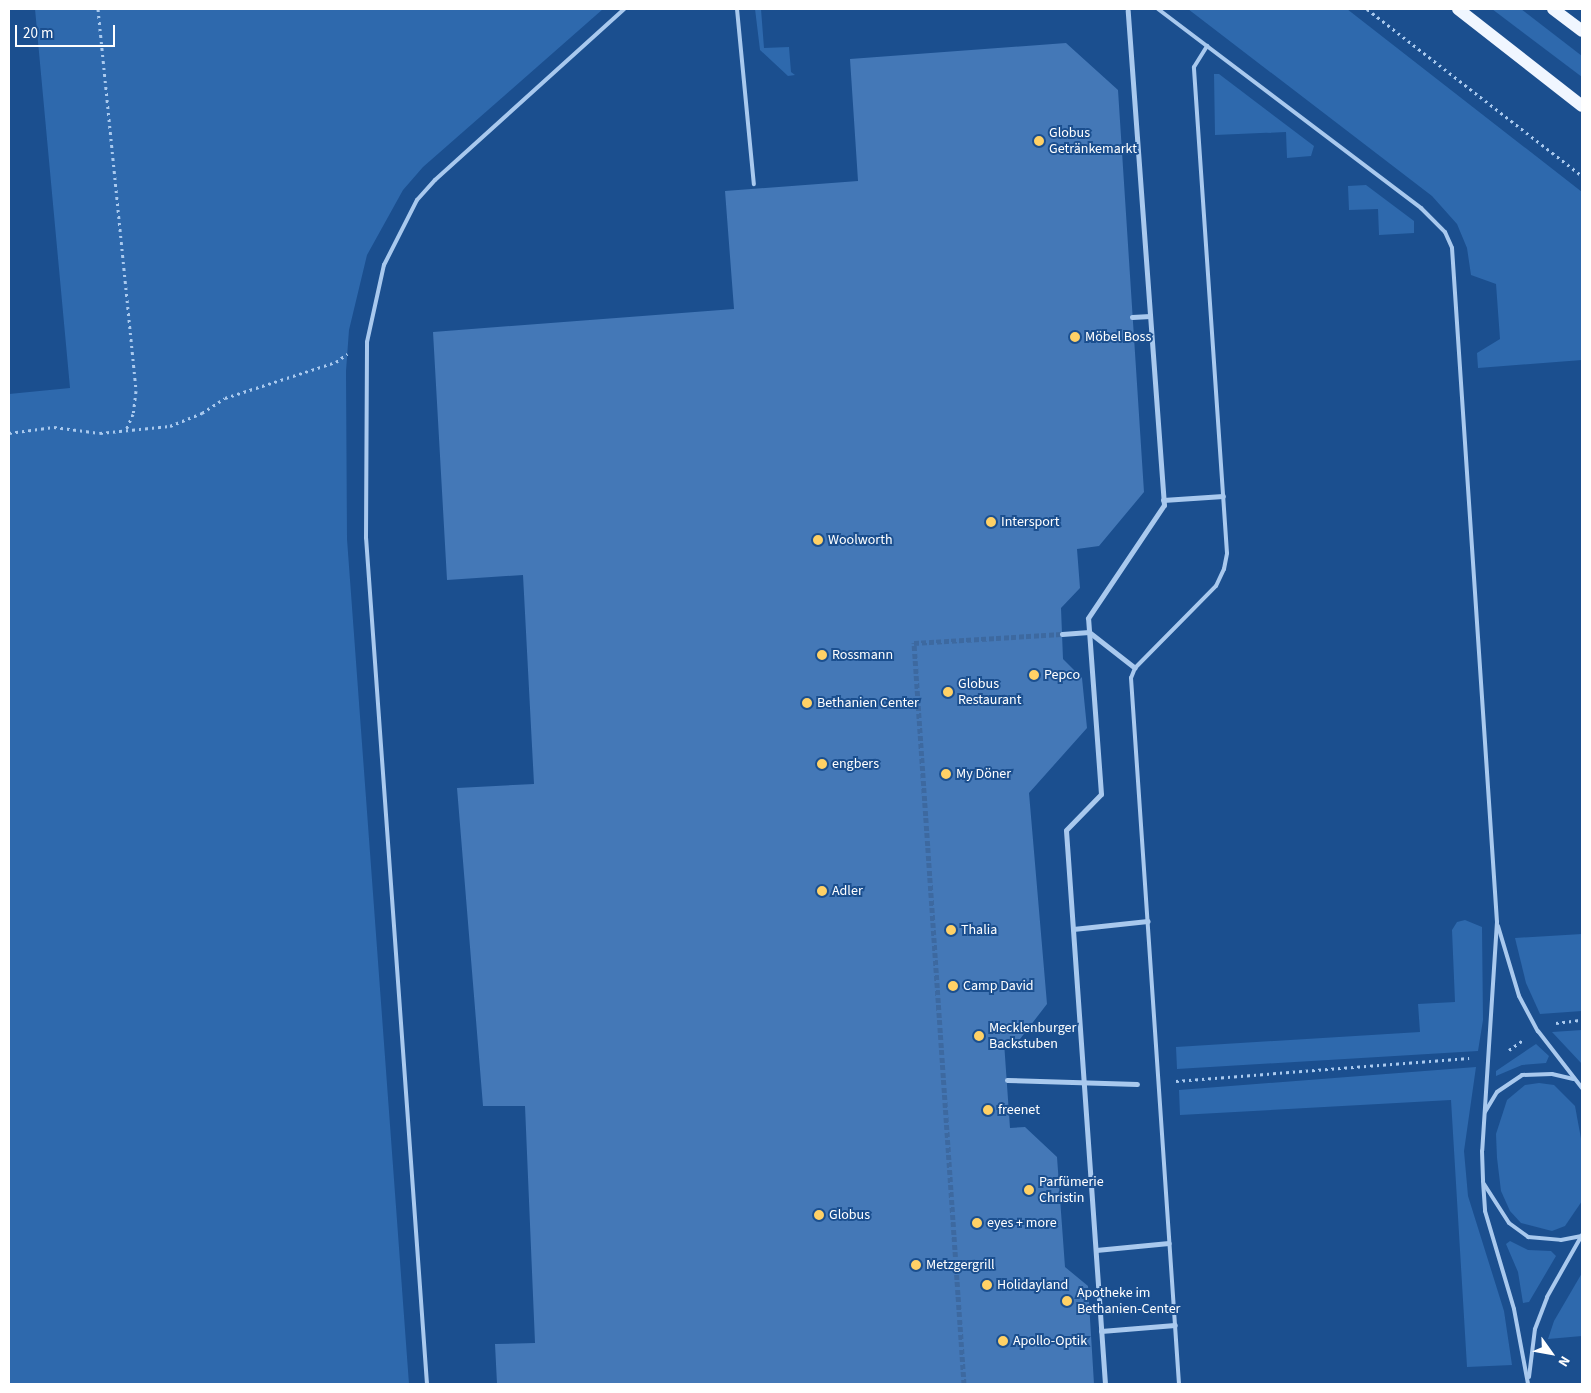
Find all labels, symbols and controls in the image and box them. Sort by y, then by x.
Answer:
scale bar [18,15,118,47]
text: 20 m [23,23,53,44]
place label: Globus Getränkemarkt [1049,125,1137,158]
marker: Globus Getränkemarkt [1033,135,1045,147]
place label: Möbel Boss [1085,329,1151,345]
marker: Möbel Boss [1069,331,1081,343]
place label: Intersport [1001,514,1059,530]
marker: Intersport [985,516,997,528]
place label: Woolworth [828,532,893,548]
marker: Woolworth [812,534,824,546]
place label: Rossmann [832,647,893,663]
marker: Rossmann [816,649,828,661]
place label: Pepco [1044,667,1080,683]
marker: Pepco [1028,669,1040,681]
place label: Globus Restaurant [958,676,1021,709]
marker: Globus Restaurant [942,686,954,698]
place label: Bethanien Center [817,695,919,711]
marker: Bethanien Center [801,697,813,709]
place label: engbers [832,756,879,772]
marker: engbers [816,758,828,770]
place label: My Döner [956,766,1011,782]
marker: My Döner [940,768,952,780]
place label: Adler [832,883,863,899]
marker: Adler [816,885,828,897]
place label: Thalia [961,922,997,938]
marker: Thalia [945,924,957,936]
place label: Camp David [963,978,1034,994]
marker: Camp David [947,980,959,992]
place label: Mecklenburger Backstuben [989,1020,1076,1052]
marker: Mecklenburger Backstuben [973,1030,985,1042]
place label: freenet [998,1102,1040,1118]
marker: freenet [982,1104,994,1116]
place label: Parfümerie Christin [1039,1174,1104,1206]
marker: Parfümerie Christin [1023,1184,1035,1196]
place label: Globus [829,1207,870,1223]
marker: Globus [813,1209,825,1221]
place label: eyes + more [987,1215,1057,1231]
marker: eyes + more [971,1217,983,1229]
place label: Metzgergrill [926,1257,995,1273]
marker: Metzgergrill [910,1259,922,1271]
place label: Holidayland [997,1277,1068,1293]
marker: Holidayland [981,1279,993,1291]
place label: Apotheke im Bethanien-Center [1077,1285,1180,1318]
marker: Apotheke im Bethanien-Center [1061,1295,1073,1307]
north arrow [1526,1328,1576,1378]
place label: Apollo-Optik [1013,1333,1087,1349]
marker: Apollo-Optik [997,1335,1009,1347]
text: N [1553,1352,1575,1370]

